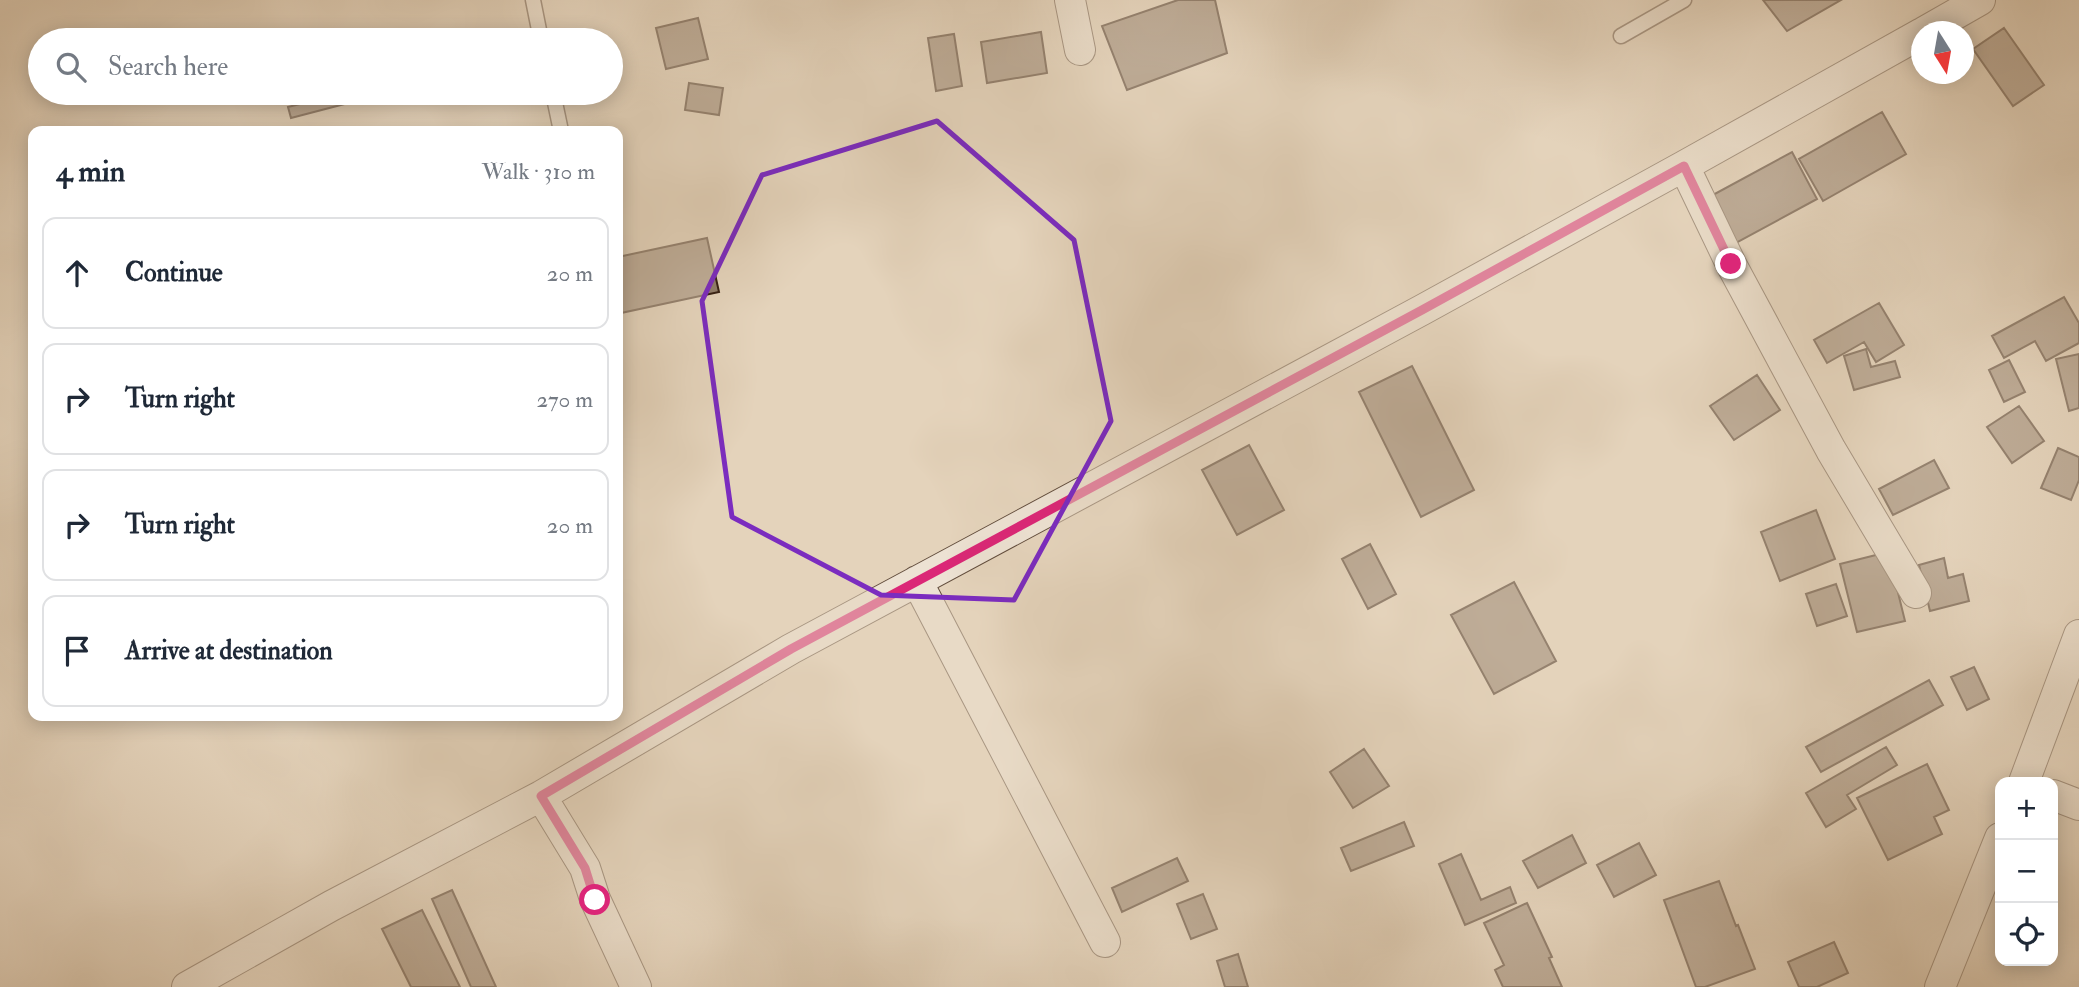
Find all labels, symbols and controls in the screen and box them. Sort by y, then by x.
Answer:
north arrow [1911,21,1974,84]
search box [28,28,623,105]
icon: search [52,48,90,86]
text: Search here [108,51,228,83]
text: 4 min [56,153,125,190]
text: Walk · 310 m [482,157,595,186]
route end [1715,248,1746,279]
icon: ahead [58,254,96,292]
text: Continue [125,257,223,289]
text: 20 m [547,259,593,288]
icon: right [58,380,96,418]
text: Turn right [125,383,235,415]
text: 270 m [536,385,593,414]
icon: right [58,506,96,544]
text: Turn right [125,509,235,541]
text: 20 m [547,511,593,540]
icon: arrive [58,632,96,670]
text: Arrive at destination [125,635,333,667]
map controls [1995,777,2058,966]
button: + [1995,777,2058,840]
button: − [1995,840,2058,903]
route start [579,884,610,915]
button: locate [1995,903,2058,966]

